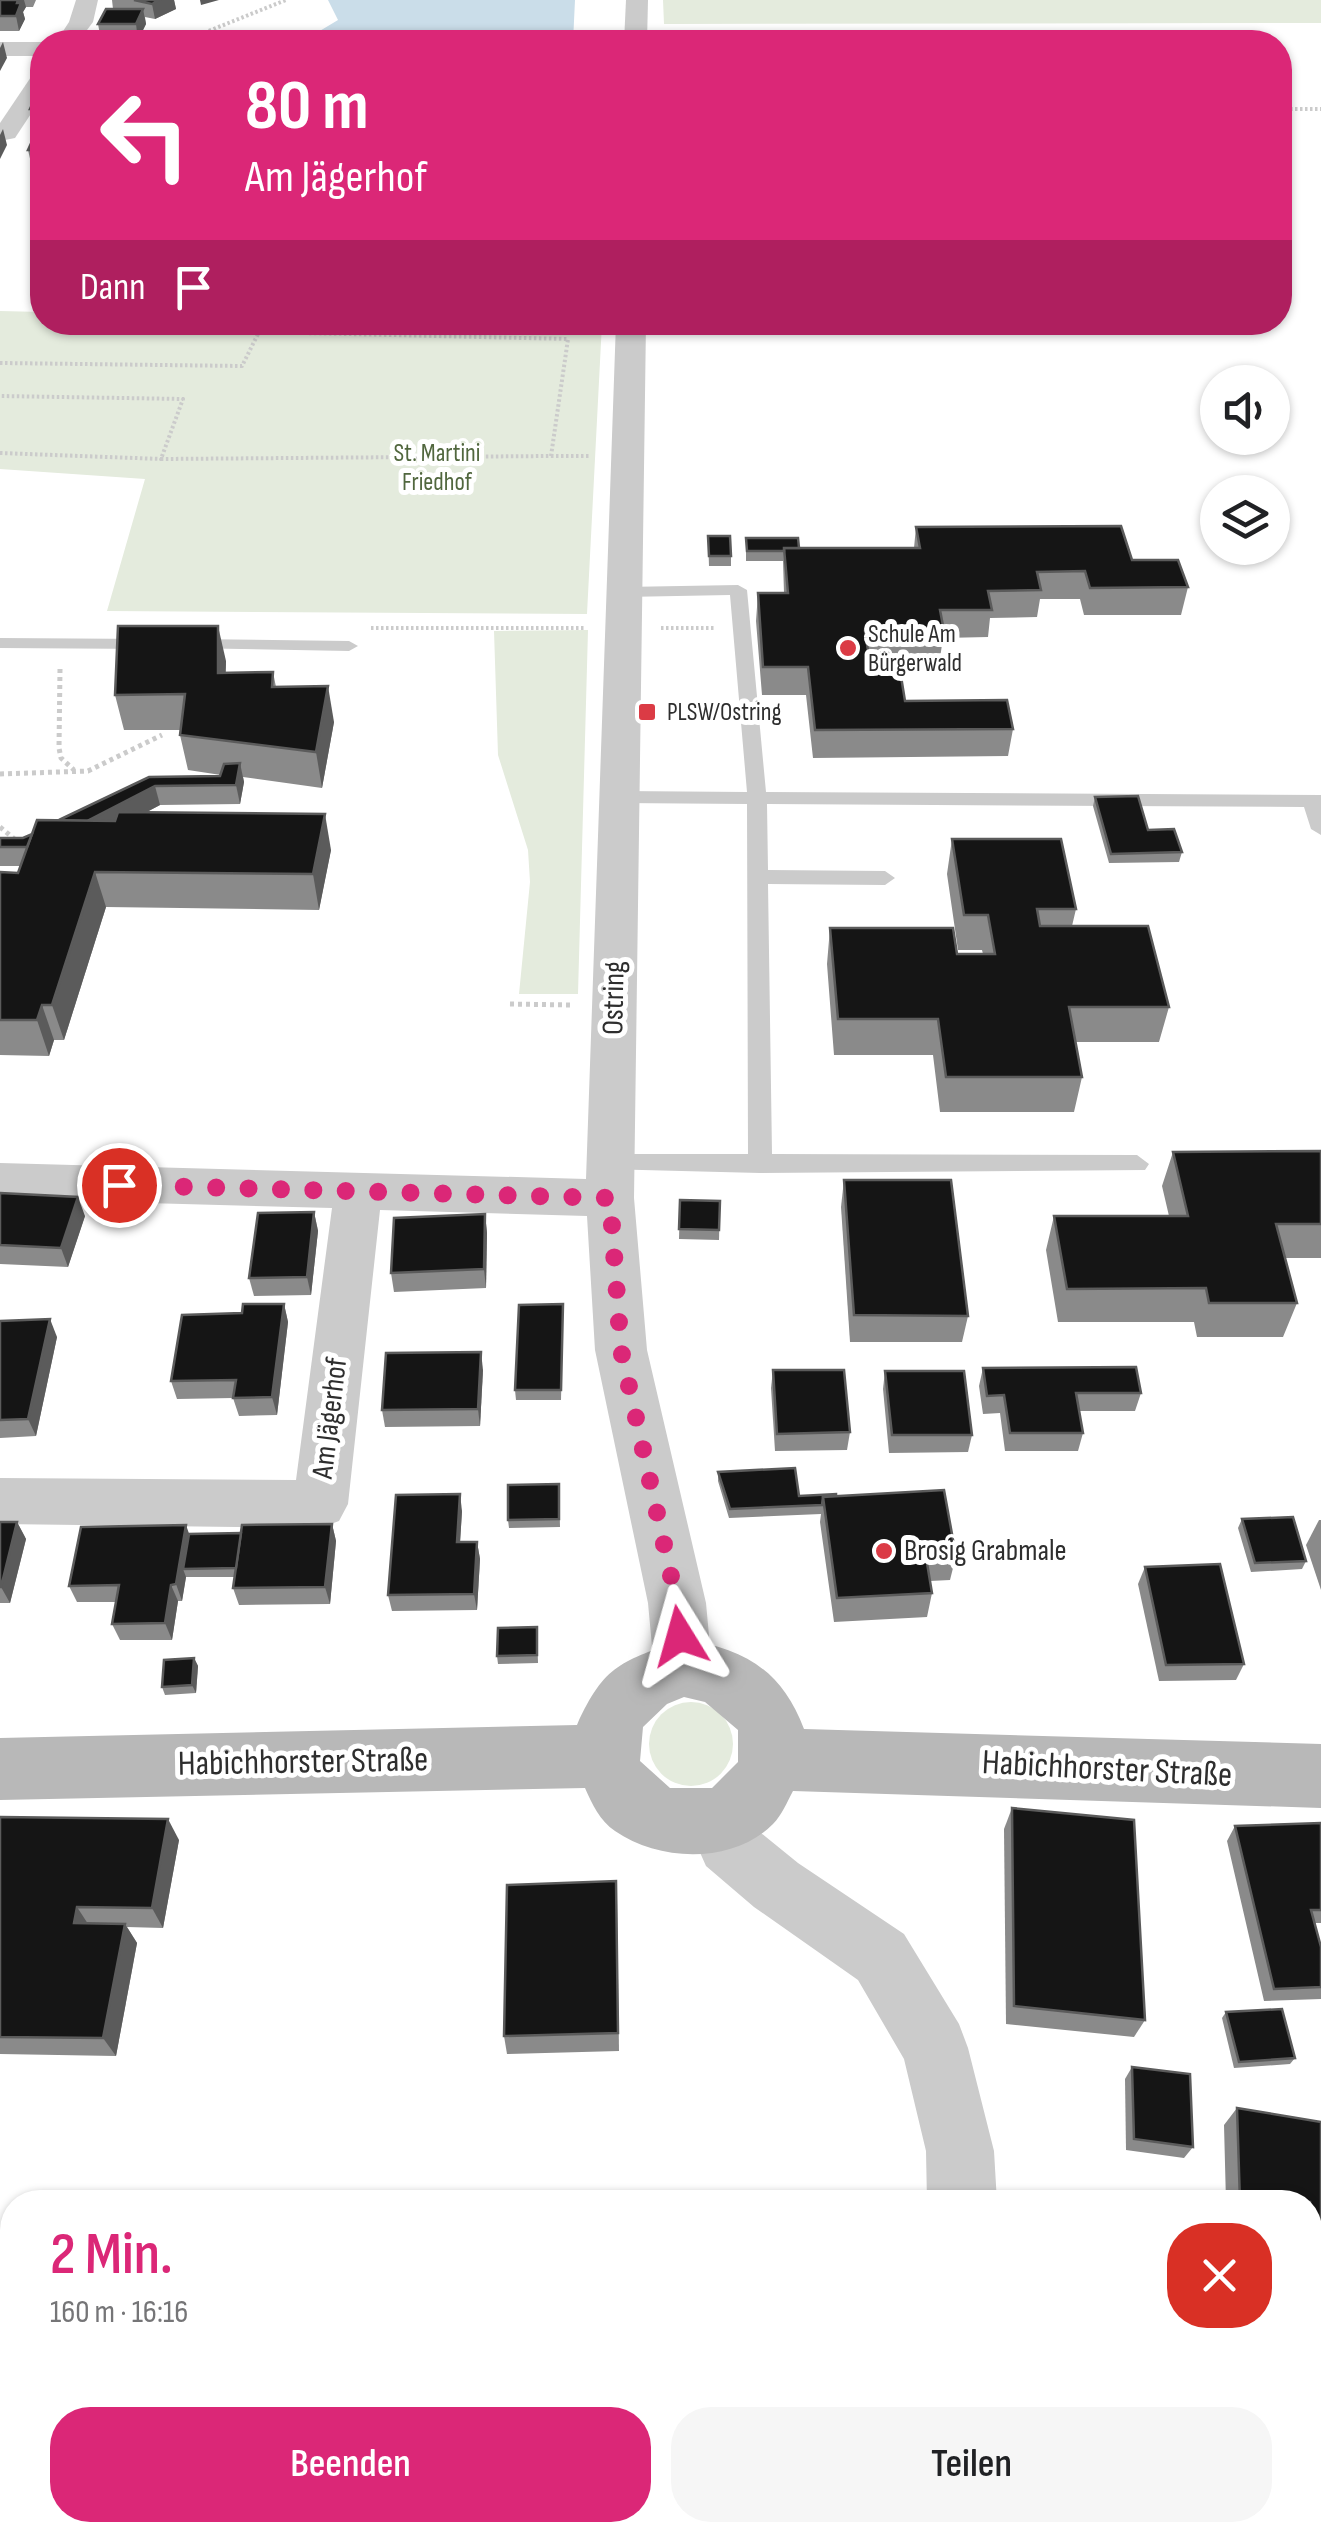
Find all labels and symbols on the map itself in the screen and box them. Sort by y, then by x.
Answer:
park label: St. Martini Friedhof [394,438,480,498]
place label: Schule Am Bürgerwald [868,619,962,679]
marker: Schule Am Bürgerwald [837,637,859,659]
place label: PLSW/Ostring [667,697,781,728]
marker: PLSW/Ostring [636,701,658,723]
street label: Ostring [595,961,633,1035]
pin [77,1143,162,1228]
street label: Am Jägerhof [305,1355,355,1481]
place label: Brosig Grabmale [904,1533,1067,1569]
marker: Brosig Grabmale [873,1540,895,1562]
position arrow [628,1584,732,1688]
street label: Habichhorster Straße [177,1738,429,1786]
street label: Habichhorster Straße [981,1741,1233,1797]

